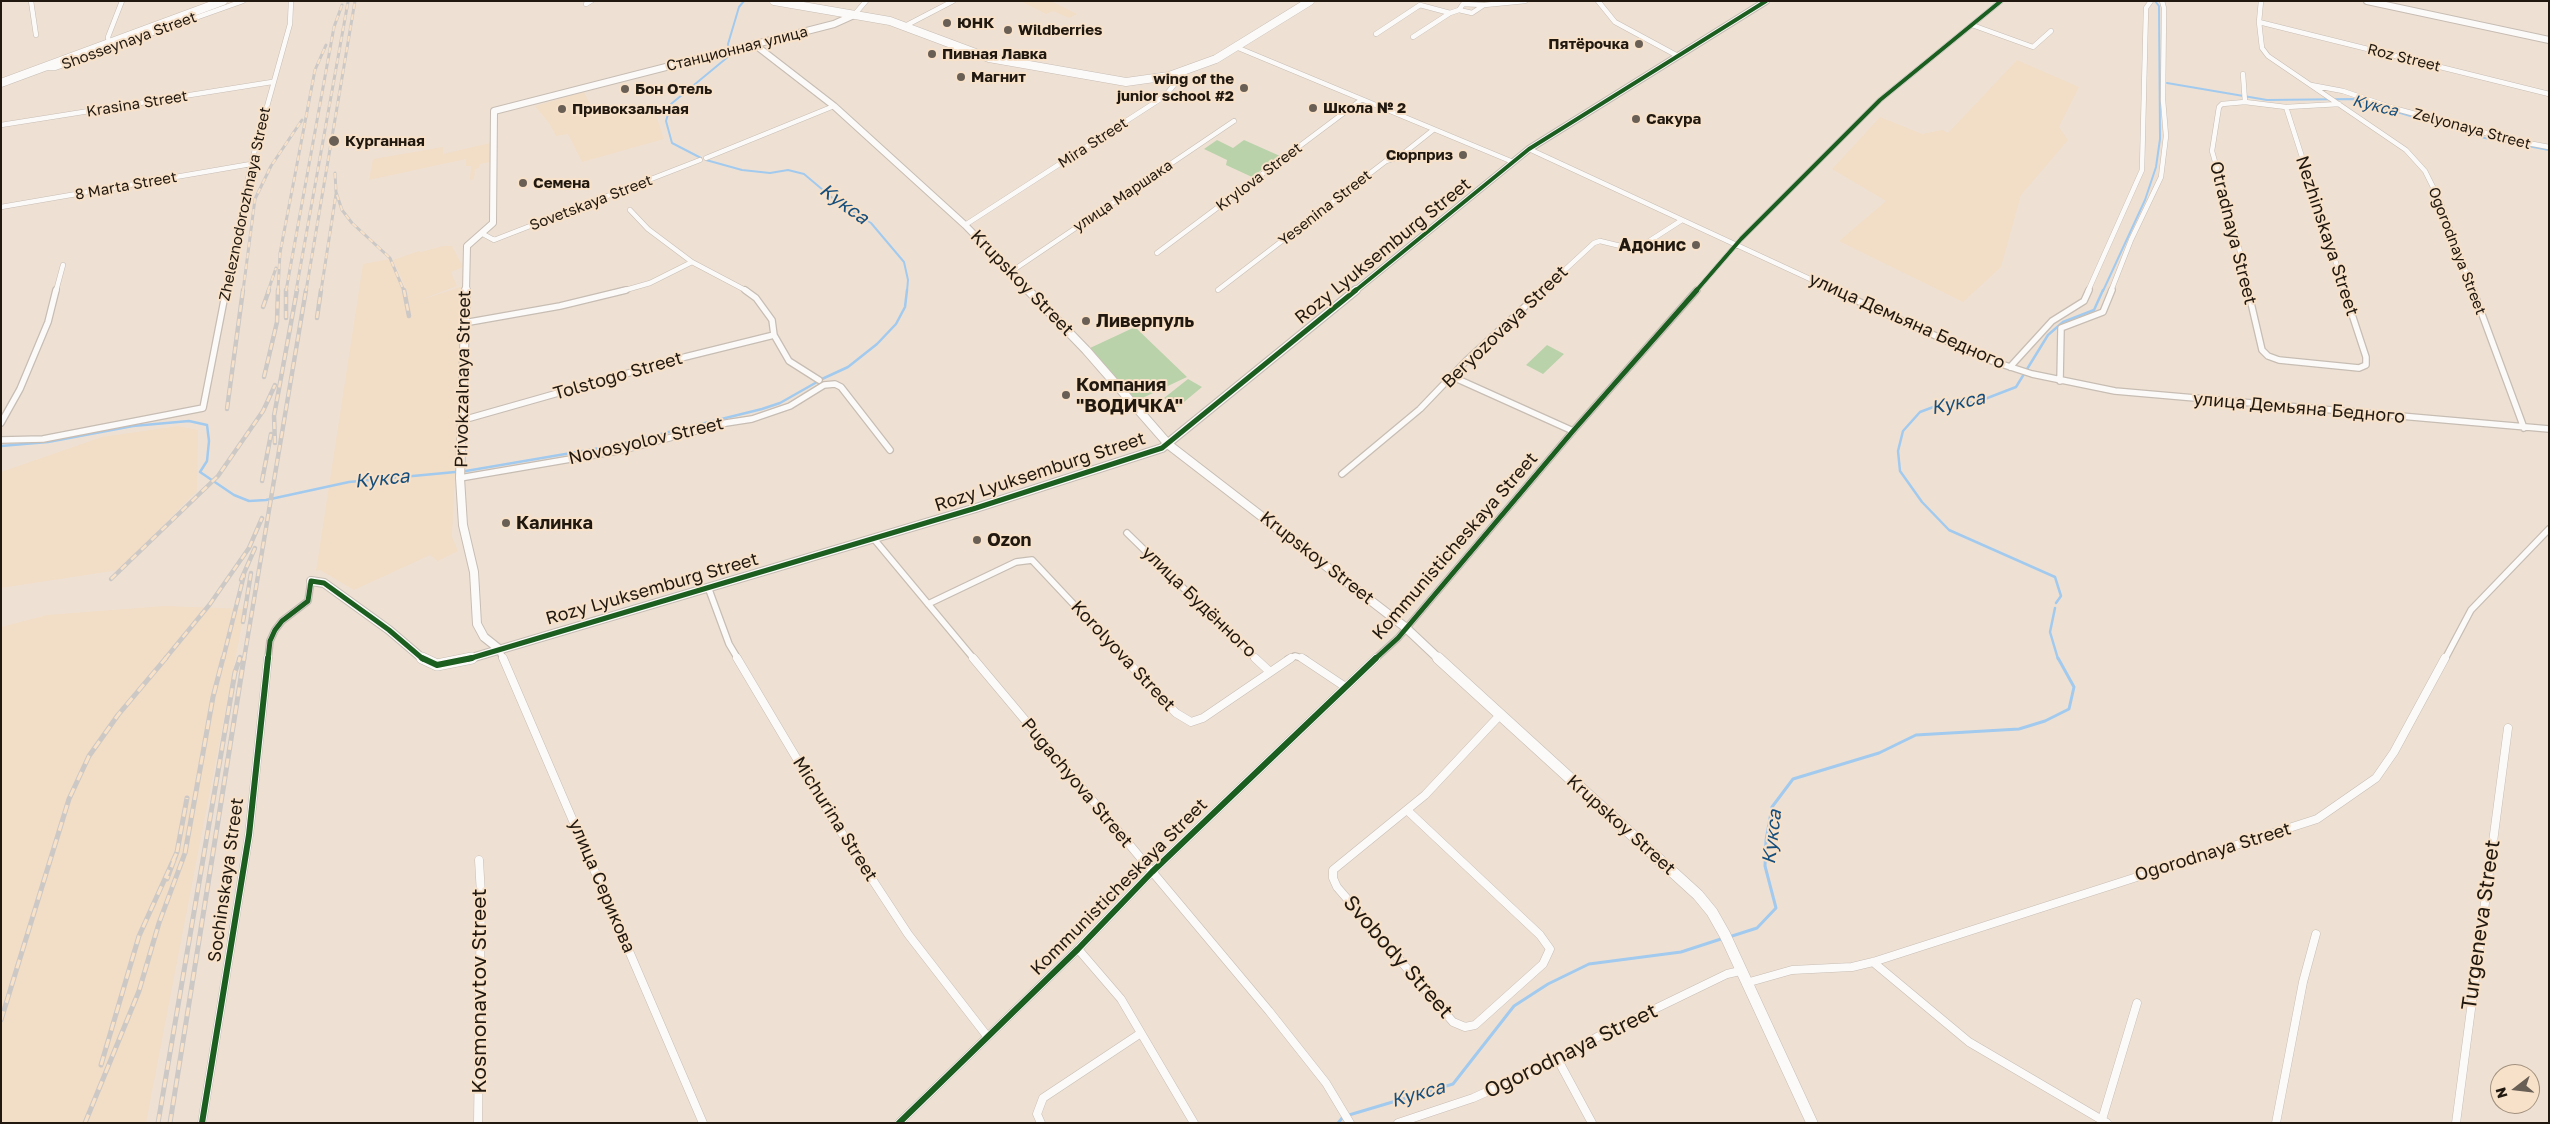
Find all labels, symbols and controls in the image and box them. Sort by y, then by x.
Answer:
street label: Shosseynaya Street [59,8,199,74]
place label: ЮНК [957,14,994,32]
marker: ЮНК [941,17,953,29]
place label: Wildberries [1018,21,1102,39]
street label: Станционная улица [664,23,810,75]
marker: Wildberries [1002,24,1014,36]
place label: Пятёрочка [1548,35,1629,53]
marker: Пятёрочка [1633,38,1645,50]
street label: Roz Street [2366,40,2442,76]
place label: Пивная Лавка [942,45,1047,63]
marker: Пивная Лавка [926,48,938,60]
place label: Магнит [971,68,1026,86]
place label: wing of the junior school #2 [1117,70,1234,105]
marker: Магнит [955,71,967,83]
place label: Бон Отель [635,80,712,98]
marker: wing of the junior school #2 [1238,82,1250,94]
marker: Бон Отель [619,83,631,95]
street label: Krasina Street [85,87,189,121]
water label: Кукса [2350,91,2400,121]
place label: Школа № 2 [1323,99,1406,117]
place label: Привокзальная [572,100,689,118]
marker: Школа № 2 [1307,102,1319,114]
marker: Привокзальная [556,103,568,115]
street label: Zheleznodorozhnaya Street [216,105,274,303]
street label: Zelyonaya Street [2411,105,2533,153]
place label: Сакура [1646,110,1701,128]
marker: Сакура [1630,113,1642,125]
street label: Mira Street [1055,114,1131,172]
place label: Курганная [345,132,425,150]
marker: Курганная [327,134,341,148]
street label: Krylova Street [1212,139,1306,215]
place label: Сюрприз [1386,146,1453,164]
marker: Сюрприз [1457,149,1469,161]
street label: Nezhinskaya Street [2291,153,2363,319]
street label: улица Маршака [1070,156,1176,236]
street label: Otradnaya Street [2205,159,2261,307]
street label: Yesenina Street [1275,166,1375,250]
street label: 8 Marta Street [74,168,178,204]
street label: Sovetskaya Street [527,171,655,235]
street label: Rozy Lyuksemburg Street [1291,173,1475,329]
place label: Семена [533,174,590,192]
marker: Семена [517,177,529,189]
water label: Кукса [815,179,873,229]
street label: Ogorodnaya Street [2424,185,2490,317]
street label: Krupskoy Street [966,225,1078,341]
place label: Адонис [1619,234,1686,256]
marker: Адонис [1690,239,1702,251]
street label: Beryozovaya Street [1437,261,1573,393]
street label: улица Демьяна Бедного [1805,268,2009,374]
street label: Privokzalnaya Street [451,290,475,468]
place label: Ливерпуль [1096,310,1194,332]
marker: Ливерпуль [1080,315,1092,327]
street label: Tolstogo Street [551,347,685,405]
place label: Компания "ВОДИЧКА" [1076,374,1183,416]
water label: Кукса [1929,386,1987,420]
street label: улица Демьяна Бедного [2192,388,2406,428]
marker: Компания "ВОДИЧКА" [1060,389,1072,401]
street label: Novosyolov Street [566,413,726,469]
street label: Rozy Lyuksemburg Street [932,428,1148,516]
street label: Kommunisticheskaya Street [1368,448,1542,644]
water label: Кукса [354,465,410,493]
street label: Krupskoy Street [1256,507,1378,609]
place label: Калинка [516,512,593,534]
marker: Калинка [500,517,512,529]
place label: Ozon [987,529,1031,551]
marker: Ozon [971,534,983,546]
street label: улица Будённого [1137,542,1261,662]
street label: Rozy Lyuksemburg Street [543,548,761,630]
street label: Korolyova Street [1066,596,1180,716]
street label: Pugachyova Street [1017,714,1137,852]
street label: Michurina Street [788,753,882,885]
street label: Krupskoy Street [1562,770,1680,880]
street label: Kommunisticheskaya Street [1026,794,1212,980]
street label: Sochinskaya Street [204,796,248,964]
water label: Кукса [1757,808,1787,866]
street label: улица Серикова [564,816,640,956]
street label: Ogorodnaya Street [2132,818,2294,886]
street label: Turgeneva Street [2457,838,2505,1012]
street label: Kosmonavtov Street [466,888,492,1094]
street label: Svobody Street [1338,890,1458,1024]
street label: Ogorodnaya Street [1480,998,1662,1104]
north arrow [2490,1064,2540,1114]
water label: Кукса [1389,1075,1447,1113]
text: N [2491,1086,2511,1100]

